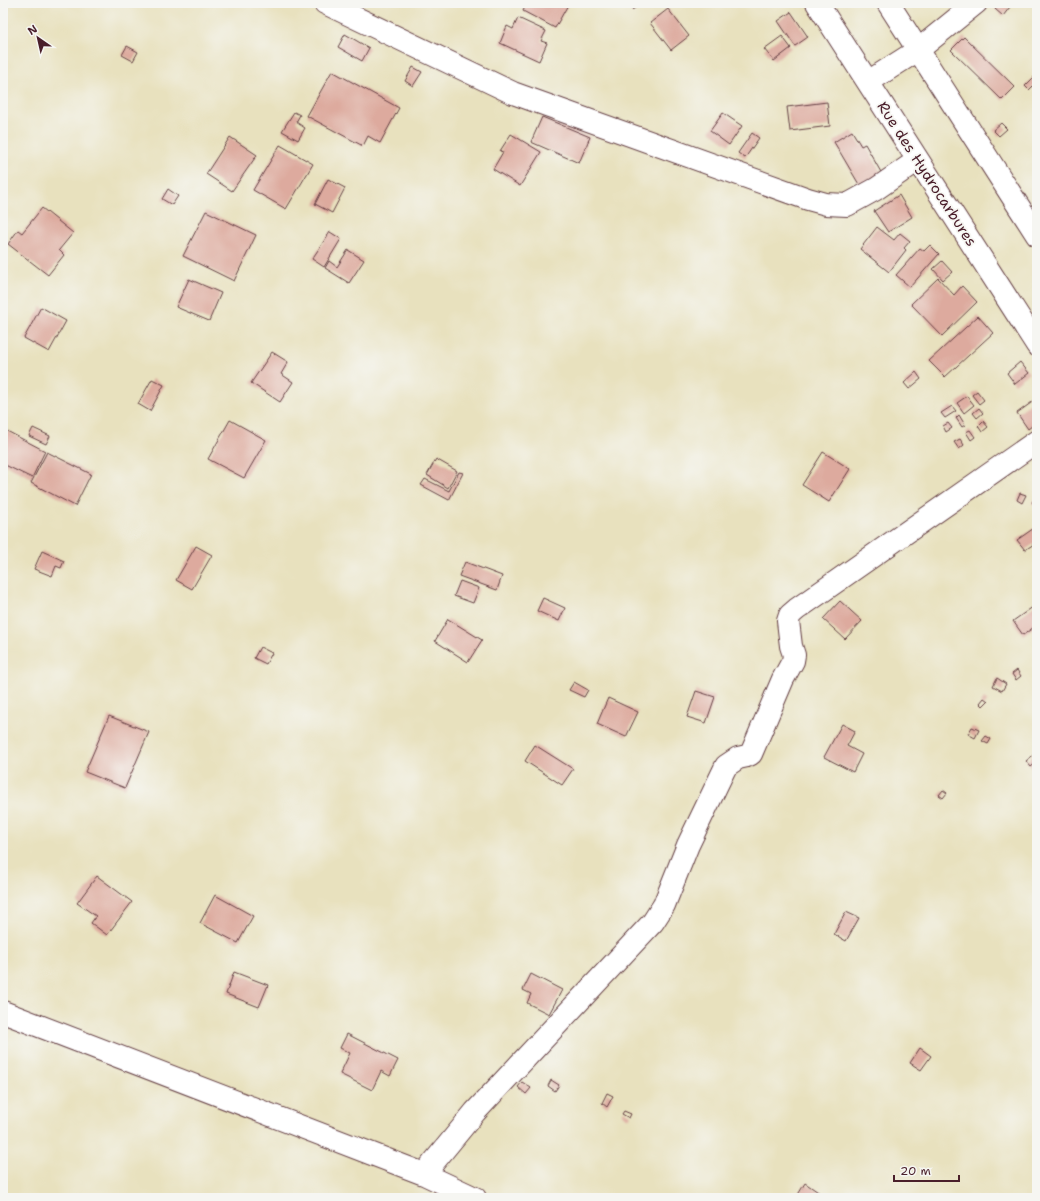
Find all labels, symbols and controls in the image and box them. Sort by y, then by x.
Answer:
north arrow [18,18,58,58]
text: N [25,21,41,39]
street label: Rue des Hydrocarbures [873,98,981,250]
scale bar [894,1157,959,1183]
text: 20 m [900,1163,931,1179]

